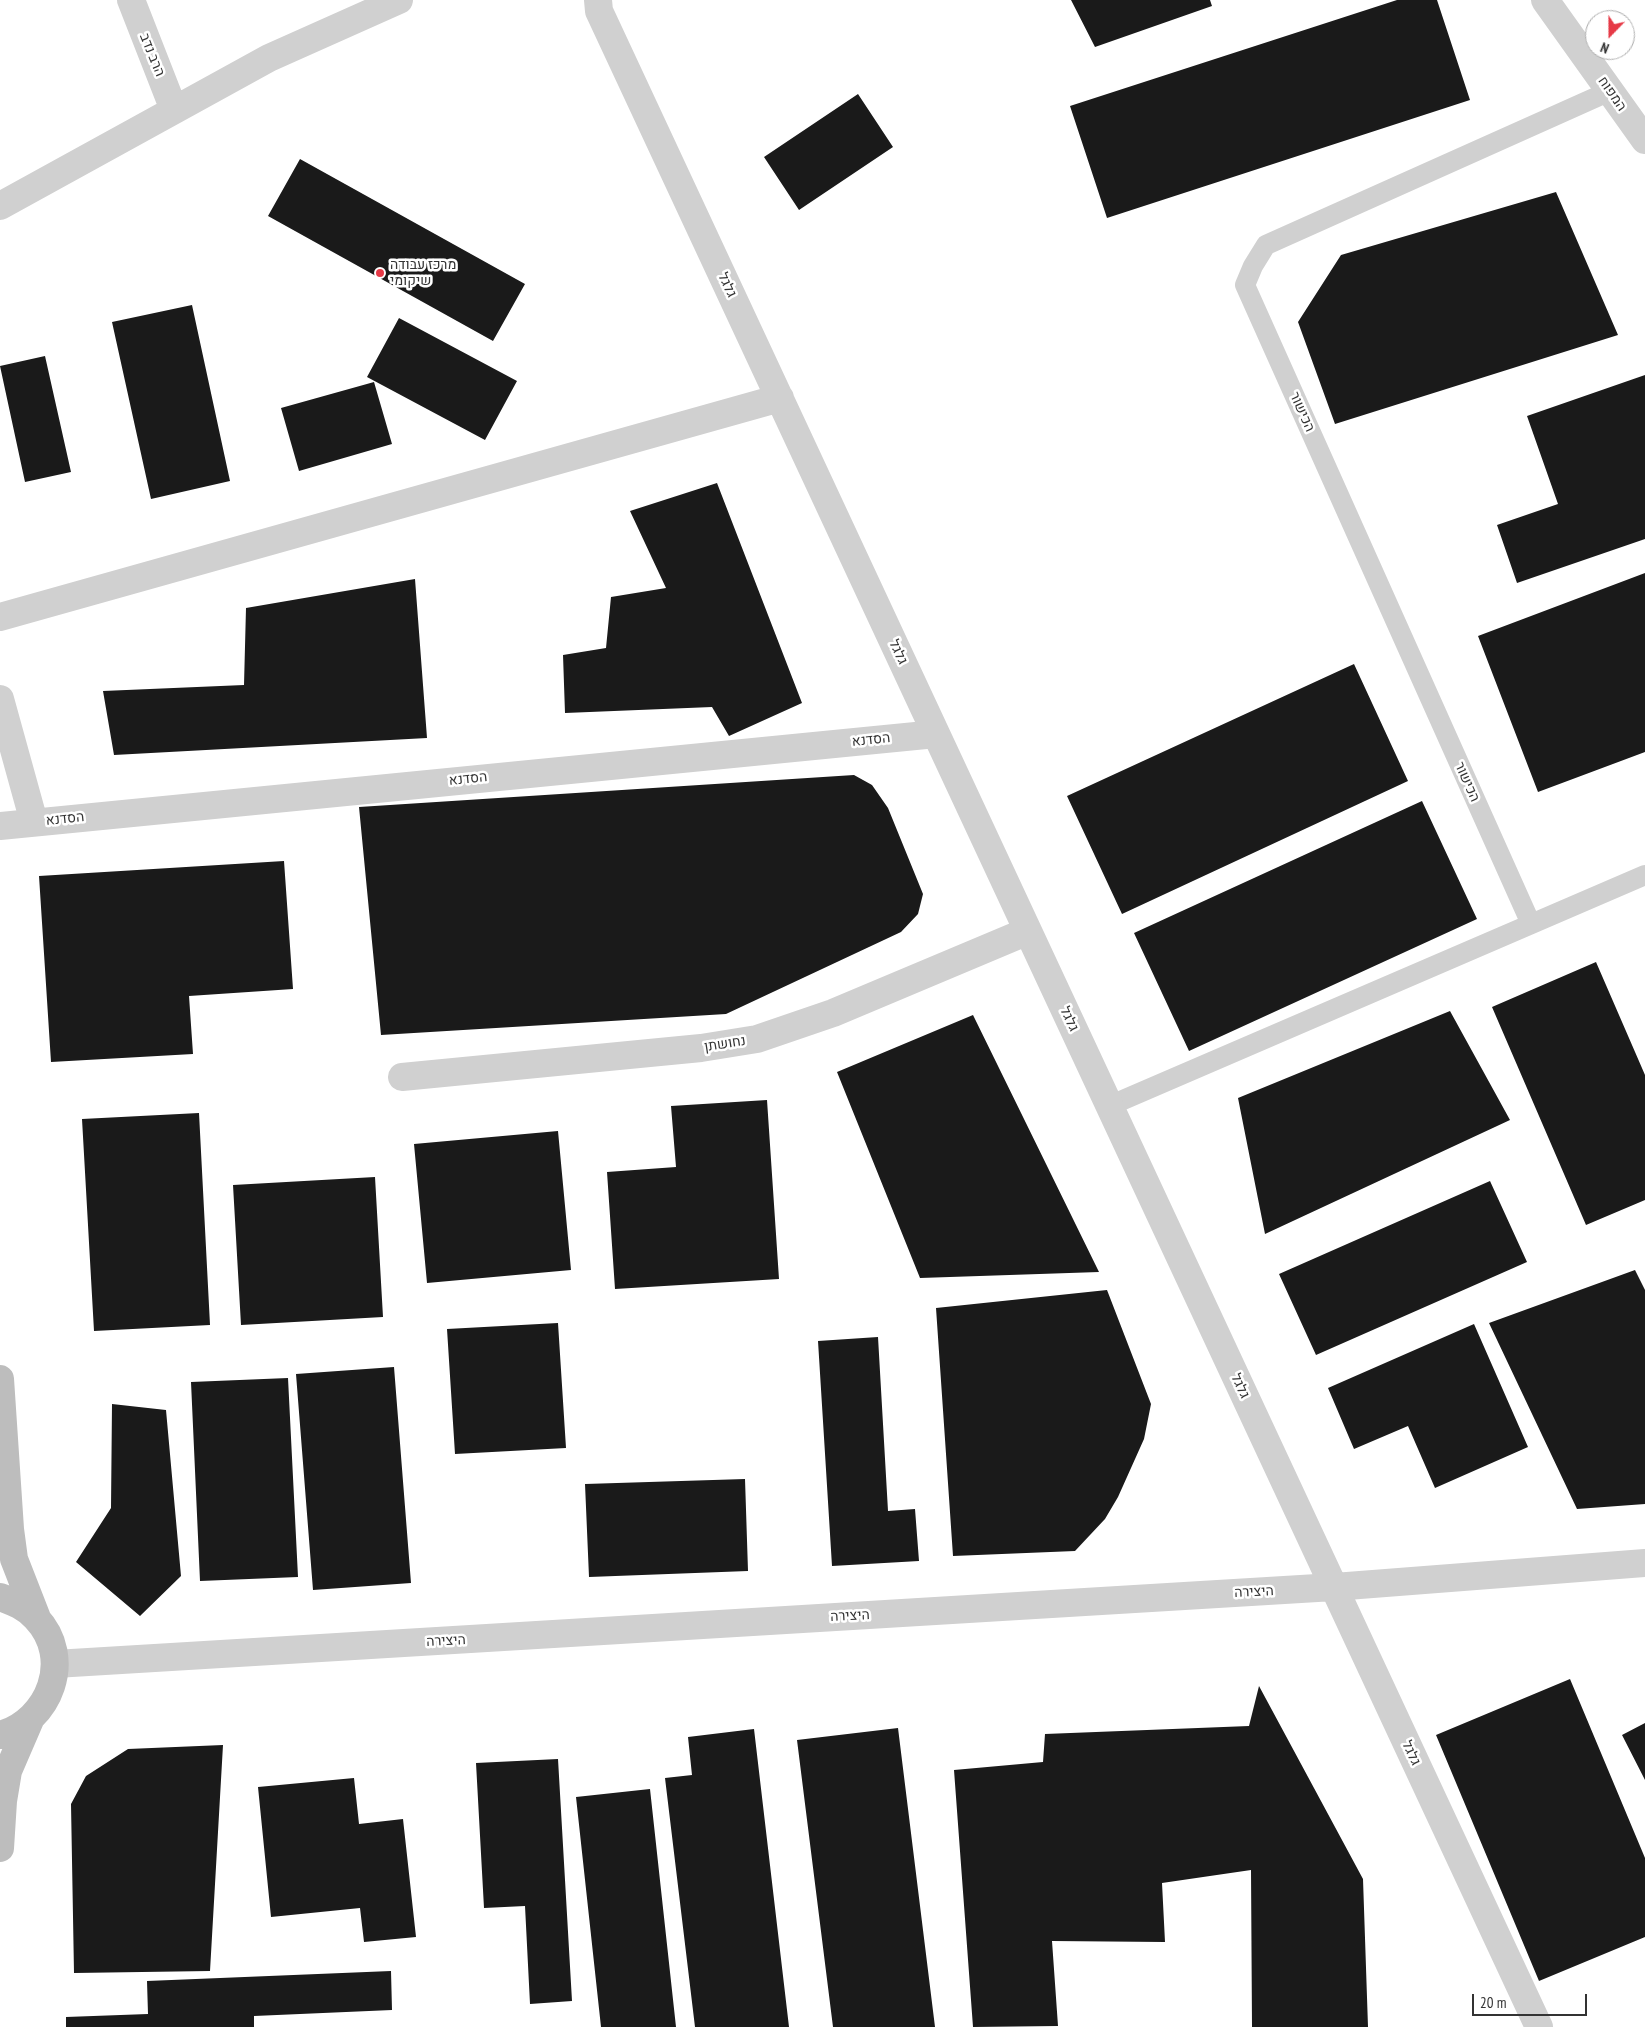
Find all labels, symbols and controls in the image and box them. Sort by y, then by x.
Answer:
north arrow [1585,10,1635,60]
street label: הרב נדב [136,31,168,79]
text: N [1598,38,1612,58]
street label: המפוח [1594,73,1630,115]
place label: מרכז עבודה שיקומי [390,257,456,290]
marker: מרכז עבודה שיקומי [374,267,386,279]
street label: גלגל [714,270,740,300]
street label: הכישור [1286,389,1318,435]
street label: גלגל [885,637,911,667]
street label: הסדנא [851,730,891,750]
street label: הכישור [1451,759,1483,805]
street label: הסדנא [448,769,488,789]
street label: הסדנא [45,809,85,829]
street label: גלגל [1056,1004,1082,1034]
street label: נחושתן [703,1032,747,1056]
street label: גלגל [1227,1371,1253,1401]
street label: היצירה [1234,1583,1274,1601]
street label: היצירה [830,1607,870,1625]
street label: היצירה [426,1632,466,1650]
street label: גלגל [1398,1738,1424,1768]
scale bar [1475,1984,1590,2016]
text: 20 m [1480,1993,1506,2012]

